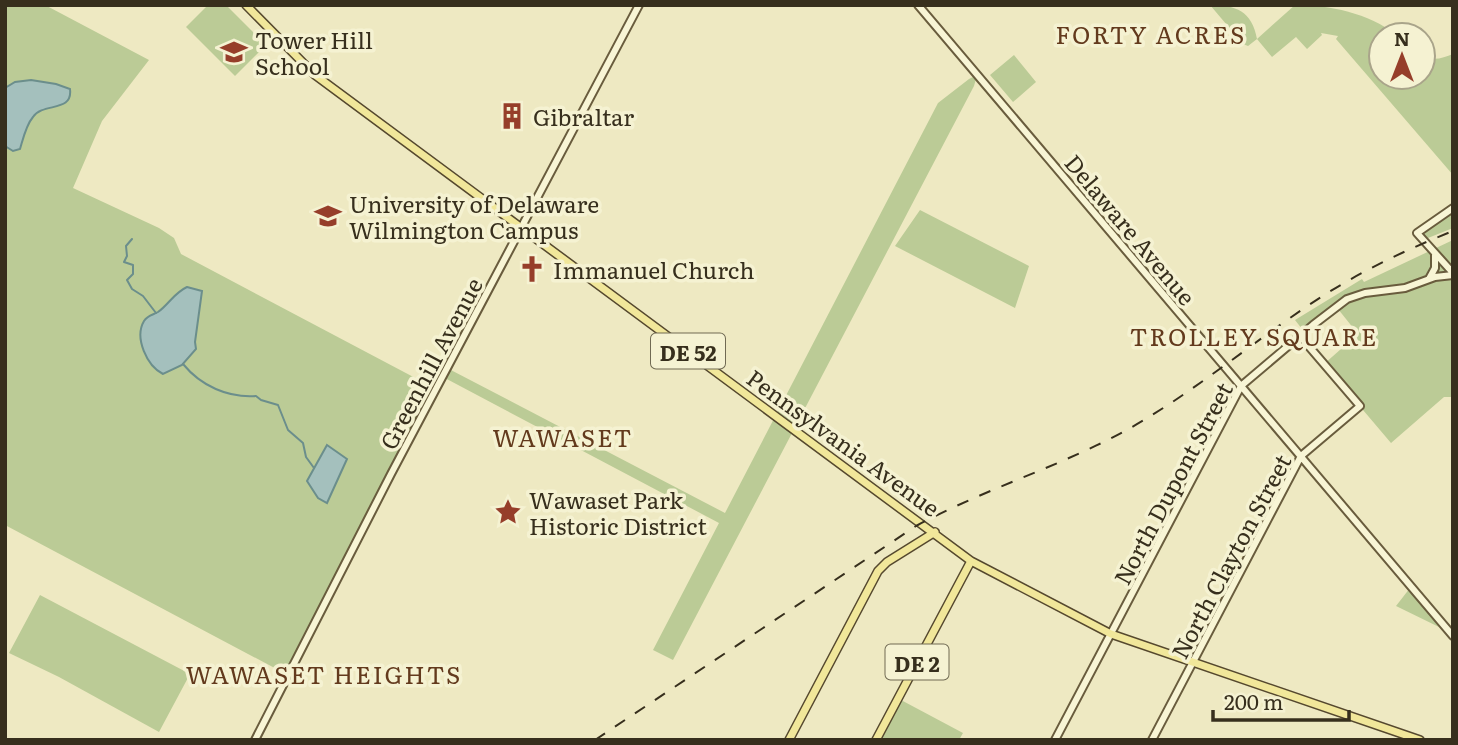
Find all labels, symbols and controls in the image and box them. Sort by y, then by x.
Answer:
district label: FORTY ACRES [1056,16,1246,51]
north arrow [1367,21,1437,91]
place label: Tower Hill School [255,22,373,82]
text: N [1394,24,1410,52]
school or university icon: Tower Hill School [219,37,249,67]
place label: Gibraltar [533,99,634,133]
building icon: Gibraltar [497,101,527,131]
street label: Delaware Avenue [1058,146,1205,312]
place label: University of Delaware Wilmington Campus [349,186,599,246]
school or university icon: University of Delaware Wilmington Campus [313,201,343,231]
place label: Immanuel Church [553,252,754,286]
church icon: Immanuel Church [517,254,547,284]
street label: Greenhill Avenue [370,271,490,455]
district label: TROLLEY SQUARE [1130,318,1378,353]
road number: DE 52 [651,334,725,368]
street label: Pennsylvania Avenue [740,360,948,524]
street label: North Dupont Street [1104,375,1240,590]
district label: WAWASET [493,419,633,454]
street label: North Clayton Street [1162,447,1299,664]
place label: Wawaset Park Historic District [529,482,707,542]
place icon: Wawaset Park Historic District [493,497,523,527]
road number: DE 2 [886,644,948,680]
district label: WAWASET HEIGHTS [186,656,462,691]
scale bar [1213,678,1350,722]
text: 200 m [1224,685,1284,716]

